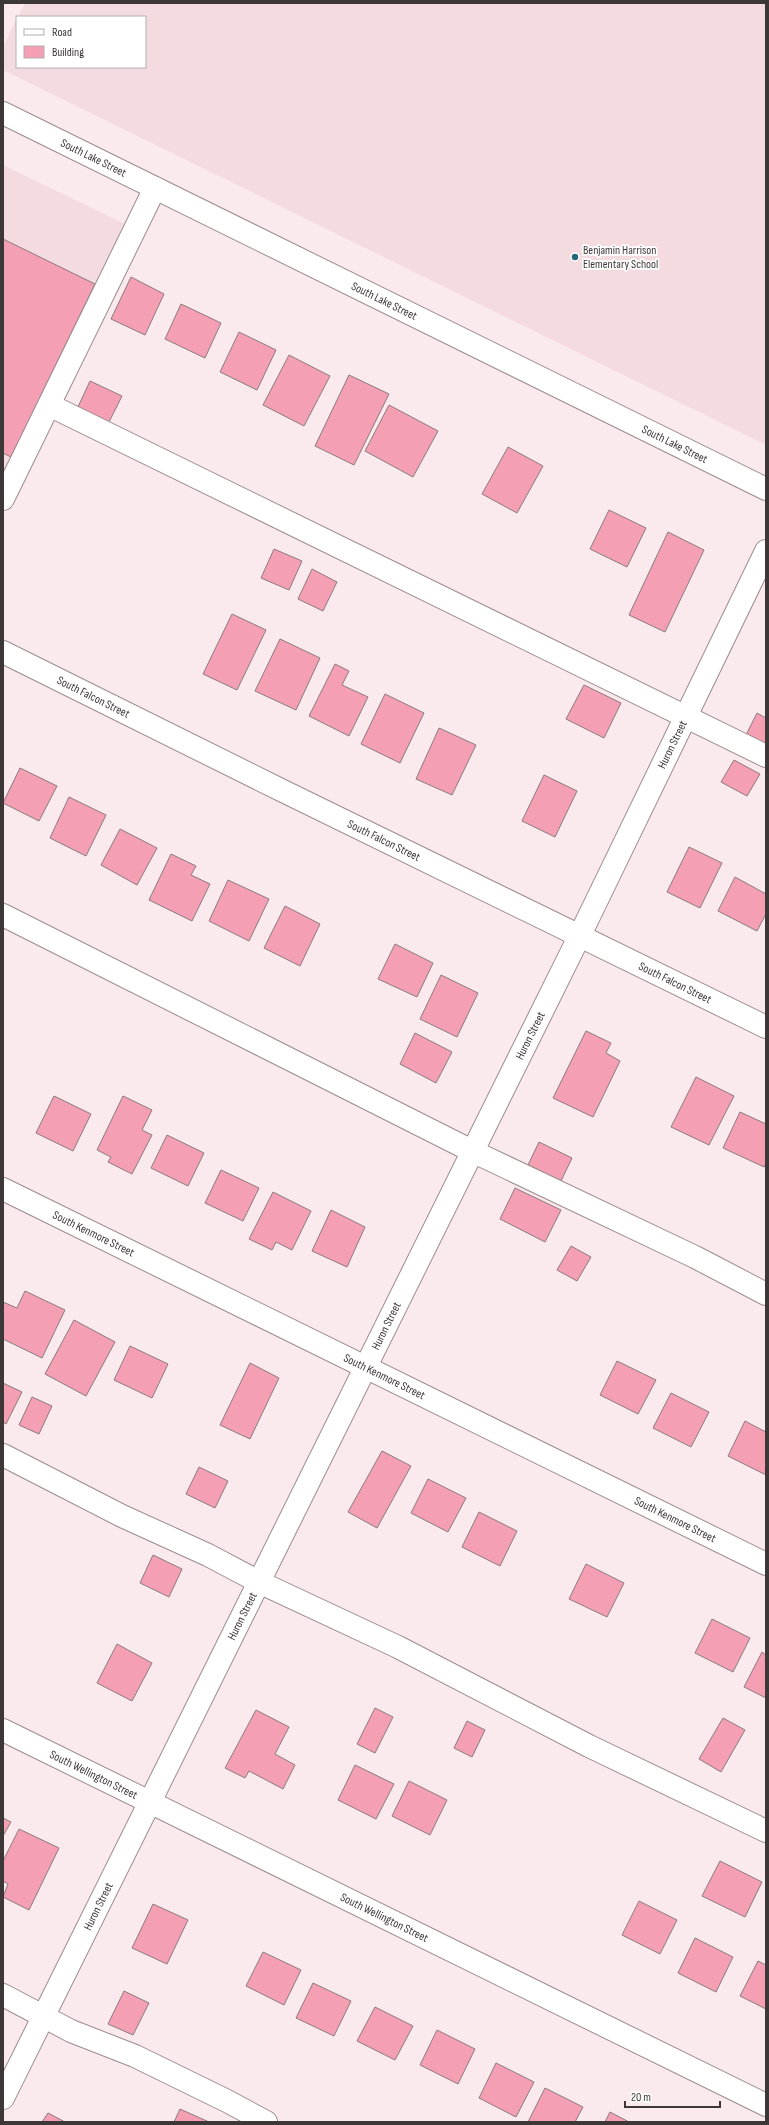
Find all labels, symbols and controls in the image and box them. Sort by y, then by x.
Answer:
legend [16,16,146,68]
text: Road [52,25,72,40]
text: Building [52,45,84,60]
street label: South Lake Street [58,136,129,181]
place label: Benjamin Harrison Elementary School [583,243,658,272]
marker: Benjamin Harrison Elementary School [570,252,580,262]
street label: South Lake Street [349,279,420,324]
street label: South Lake Street [639,422,710,467]
street label: South Falcon Street [54,673,132,722]
street label: Huron Street [655,718,691,771]
street label: South Falcon Street [345,817,423,865]
street label: South Falcon Street [636,959,714,1007]
street label: Huron Street [512,1009,549,1062]
street label: South Kenmore Street [50,1208,137,1261]
street label: Huron Street [368,1299,405,1353]
street label: South Kenmore Street [341,1351,428,1403]
street label: South Kenmore Street [632,1493,719,1546]
street label: Huron Street [224,1589,261,1643]
street label: South Wellington Street [47,1747,140,1803]
street label: Huron Street [80,1880,117,1933]
street label: South Wellington Street [338,1890,431,1946]
scale bar [625,2083,720,2109]
text: 20 m [631,2090,651,2105]

